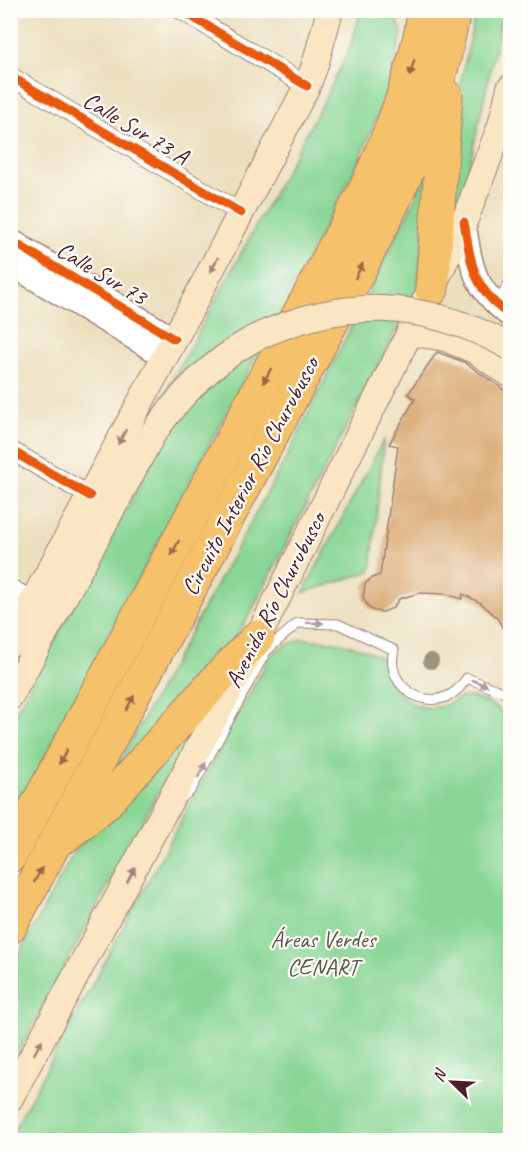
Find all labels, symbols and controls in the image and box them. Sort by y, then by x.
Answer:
one-way arrow [407,58,417,77]
street label: Calle Sur 73 A [78,85,195,172]
street label: Calle Sur 73 [51,234,155,313]
one-way arrow [209,256,219,273]
one-way arrow [354,262,364,279]
street label: Circuito Interior Río Churubusco [174,350,327,600]
one-way arrow [262,368,272,385]
one-way arrow [117,428,127,445]
street label: Avenida Río Churubusco [218,505,333,693]
one-way arrow [170,540,180,557]
one-way arrow [305,618,324,628]
one-way arrow [472,678,490,688]
one-way arrow [125,694,135,711]
one-way arrow [58,749,68,766]
one-way arrow [197,761,207,778]
one-way arrow [33,866,43,883]
one-way arrow [126,867,136,884]
park label: Áreas Verdes CENART [271,924,377,982]
one-way arrow [33,1038,43,1055]
north arrow [422,1052,482,1112]
text: N [428,1065,452,1085]

